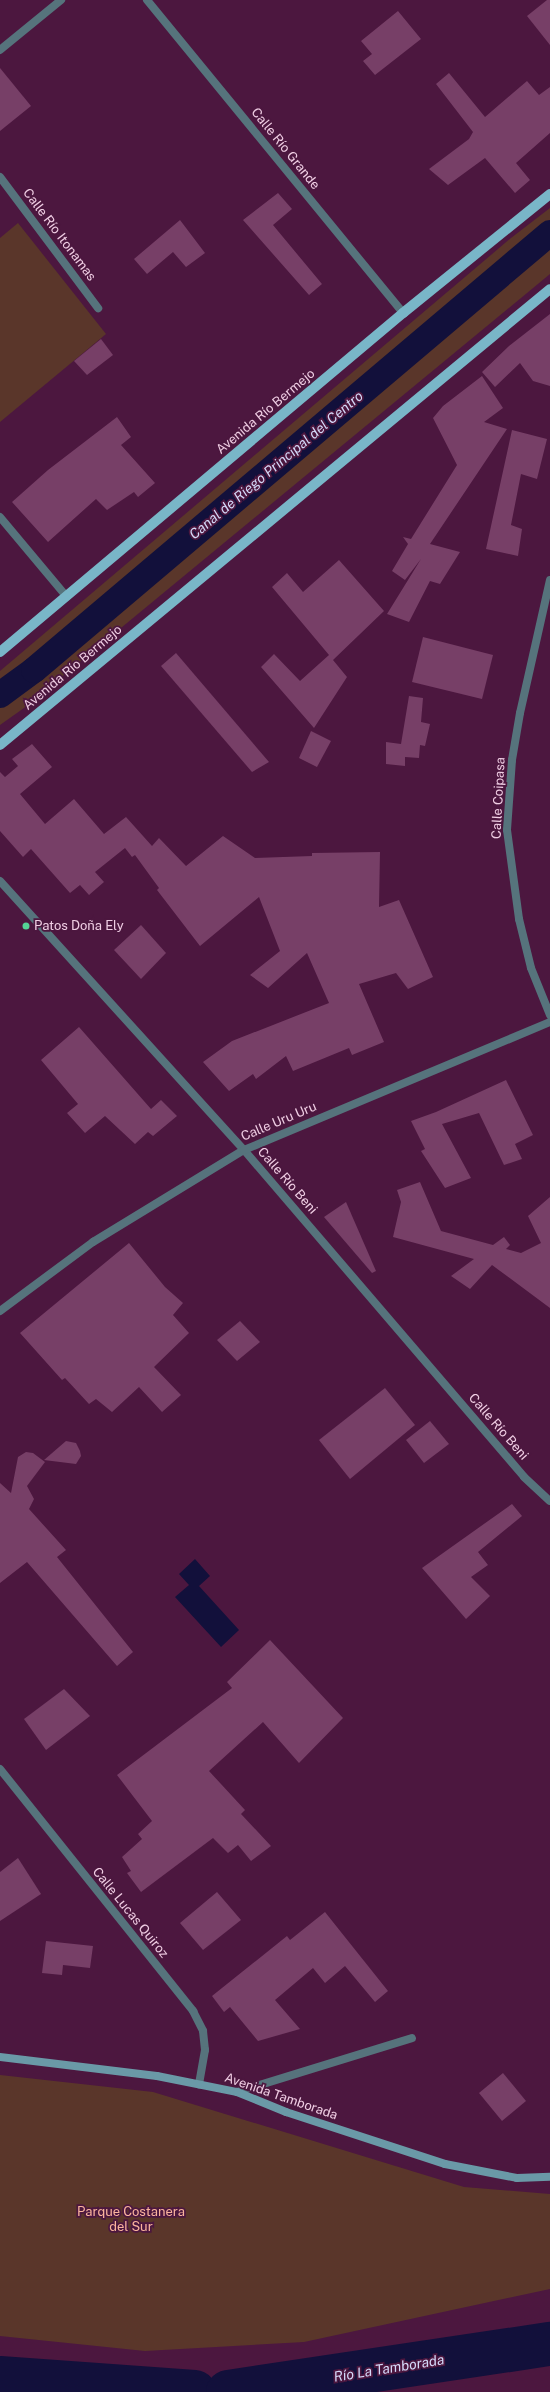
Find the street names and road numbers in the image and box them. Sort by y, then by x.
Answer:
street label: Calle Río Grande [247,105,323,193]
street label: Calle Río Itonamas [19,186,99,284]
street label: Avenida Río Bermejo [213,366,319,458]
street label: Avenida Río Bermejo [20,622,126,714]
street label: Calle Coipasa [489,757,509,839]
street label: Calle Uru Uru [239,1099,319,1145]
street label: Calle Río Beni [254,1145,320,1217]
street label: Calle Río Beni [465,1391,531,1463]
street label: Calle Lucas Quiroz [89,1865,171,1961]
street label: Avenida Tamborada [222,2070,340,2124]

